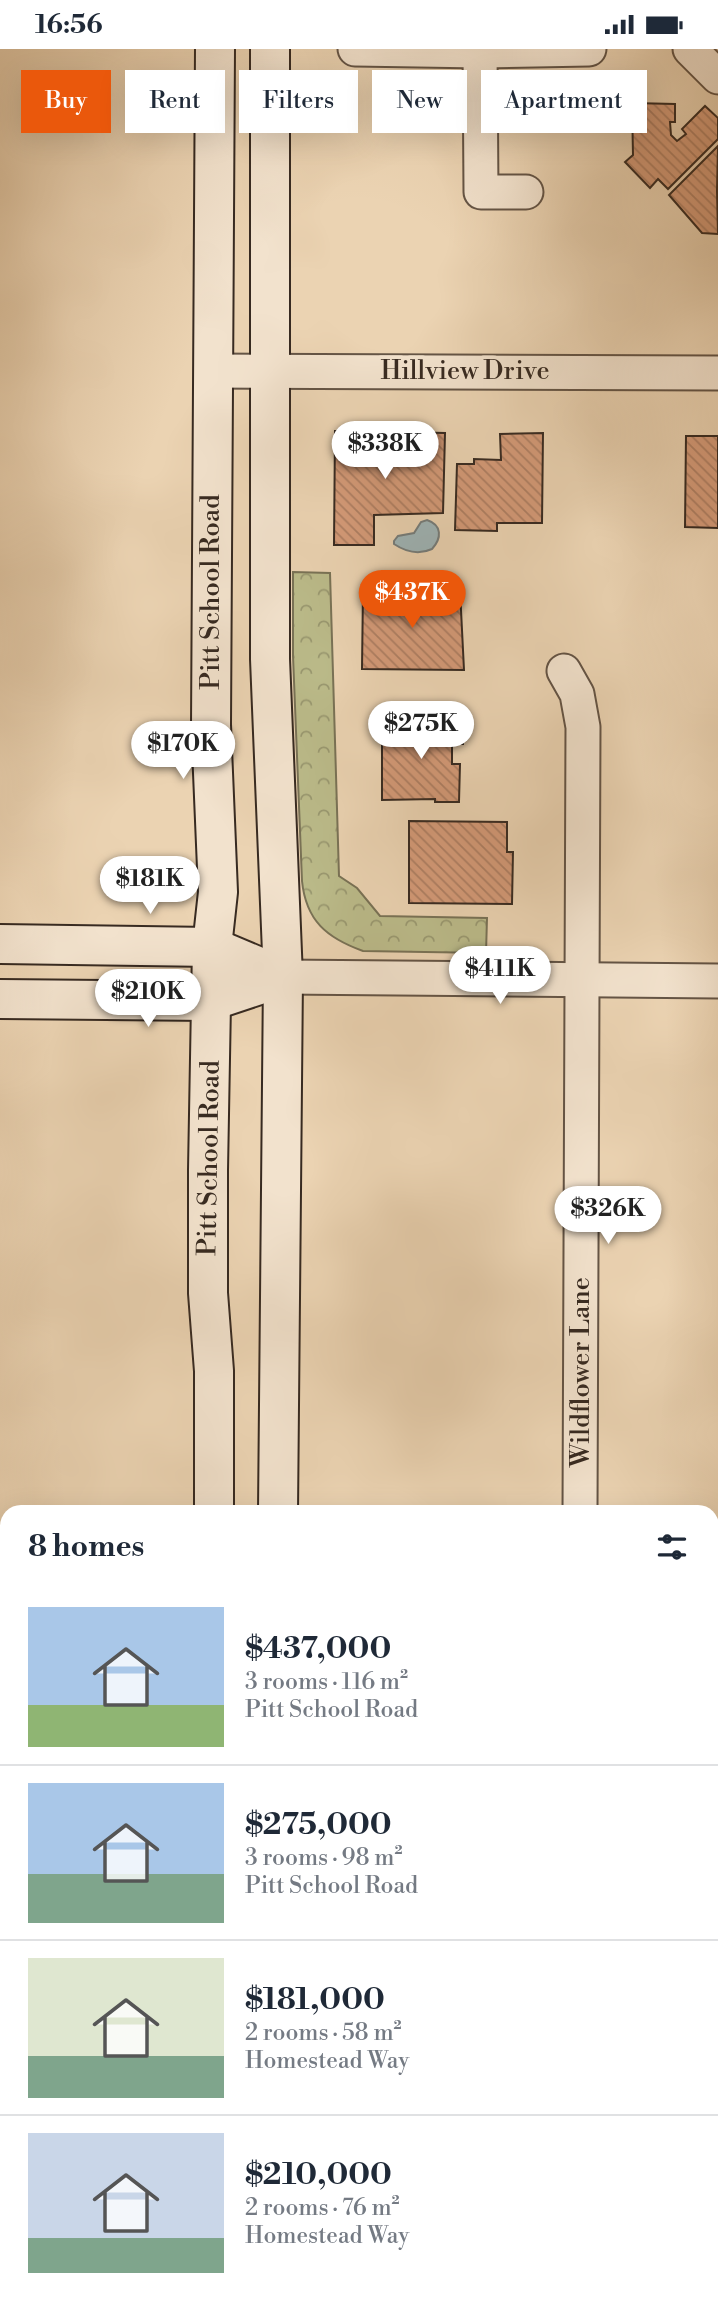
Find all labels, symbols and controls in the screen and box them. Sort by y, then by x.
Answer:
text: 16:56 [35,9,103,41]
chip: Buy [21,70,111,133]
chip: Rent [125,70,225,133]
chip: Filters [239,70,358,133]
chip: New [372,70,467,133]
chip: Apartment [481,70,647,133]
street label: Hillview Drive [380,355,550,387]
pin: $338K [336,421,434,481]
text: $338K [348,430,422,458]
street label: Pitt School Road [195,494,227,690]
pin: $437K [363,571,461,630]
text: $437K [375,579,449,607]
pin: $275K [372,701,470,761]
text: $275K [384,710,458,738]
pin: $170K [134,721,232,781]
text: $170K [147,730,219,758]
pin: $181K [101,857,199,916]
text: $181K [116,865,184,893]
pin: $411K [451,947,549,1006]
text: $411K [465,955,535,983]
pin: $210K [99,969,197,1029]
text: $210K [111,978,185,1006]
street label: Pitt School Road [191,1060,227,1256]
pin: $326K [559,1187,657,1246]
text: $326K [570,1195,646,1223]
street label: Wildflower Lane [565,1277,597,1468]
text: 8 homes [28,1528,144,1566]
icon: filters [653,1528,691,1566]
text: $437,000 [245,1630,391,1668]
icon: home [84,1635,168,1719]
text: 3 rooms · 116 m² [245,1668,408,1696]
text: Pitt School Road [245,1696,418,1724]
text: $275,000 [245,1806,392,1844]
icon: home [84,1811,168,1895]
text: 3 rooms · 98 m² [245,1844,402,1872]
text: Pitt School Road [245,1872,418,1900]
text: $181,000 [245,1981,385,2019]
icon: home [84,1986,168,2070]
text: 2 rooms · 58 m² [245,2019,402,2047]
text: Homestead Way [245,2047,409,2075]
text: $210,000 [245,2156,392,2194]
icon: home [84,2161,168,2245]
text: 2 rooms · 76 m² [245,2194,400,2222]
text: Homestead Way [245,2222,409,2250]

